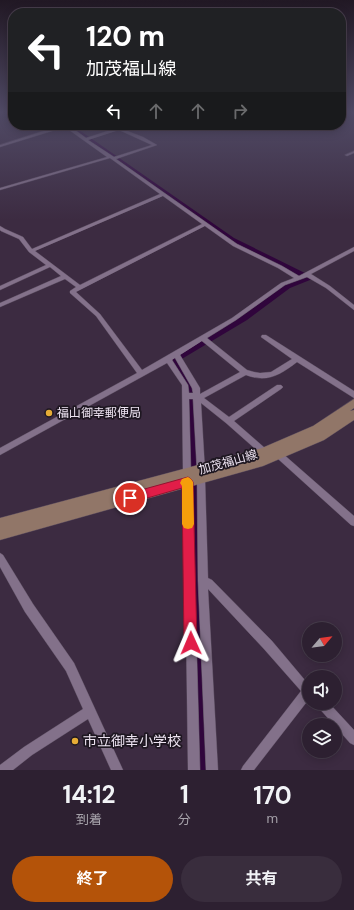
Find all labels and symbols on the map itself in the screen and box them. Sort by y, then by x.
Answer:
place label: 福山御幸郵便局 [57,405,141,421]
marker: 福山御幸郵便局 [44,408,54,418]
street label: 加茂福山線 [197,446,259,478]
pin [113,481,147,515]
position arrow [170,622,212,664]
north arrow [302,622,342,662]
place label: 市立御幸小学校 [83,732,181,750]
marker: 市立御幸小学校 [70,736,80,746]

